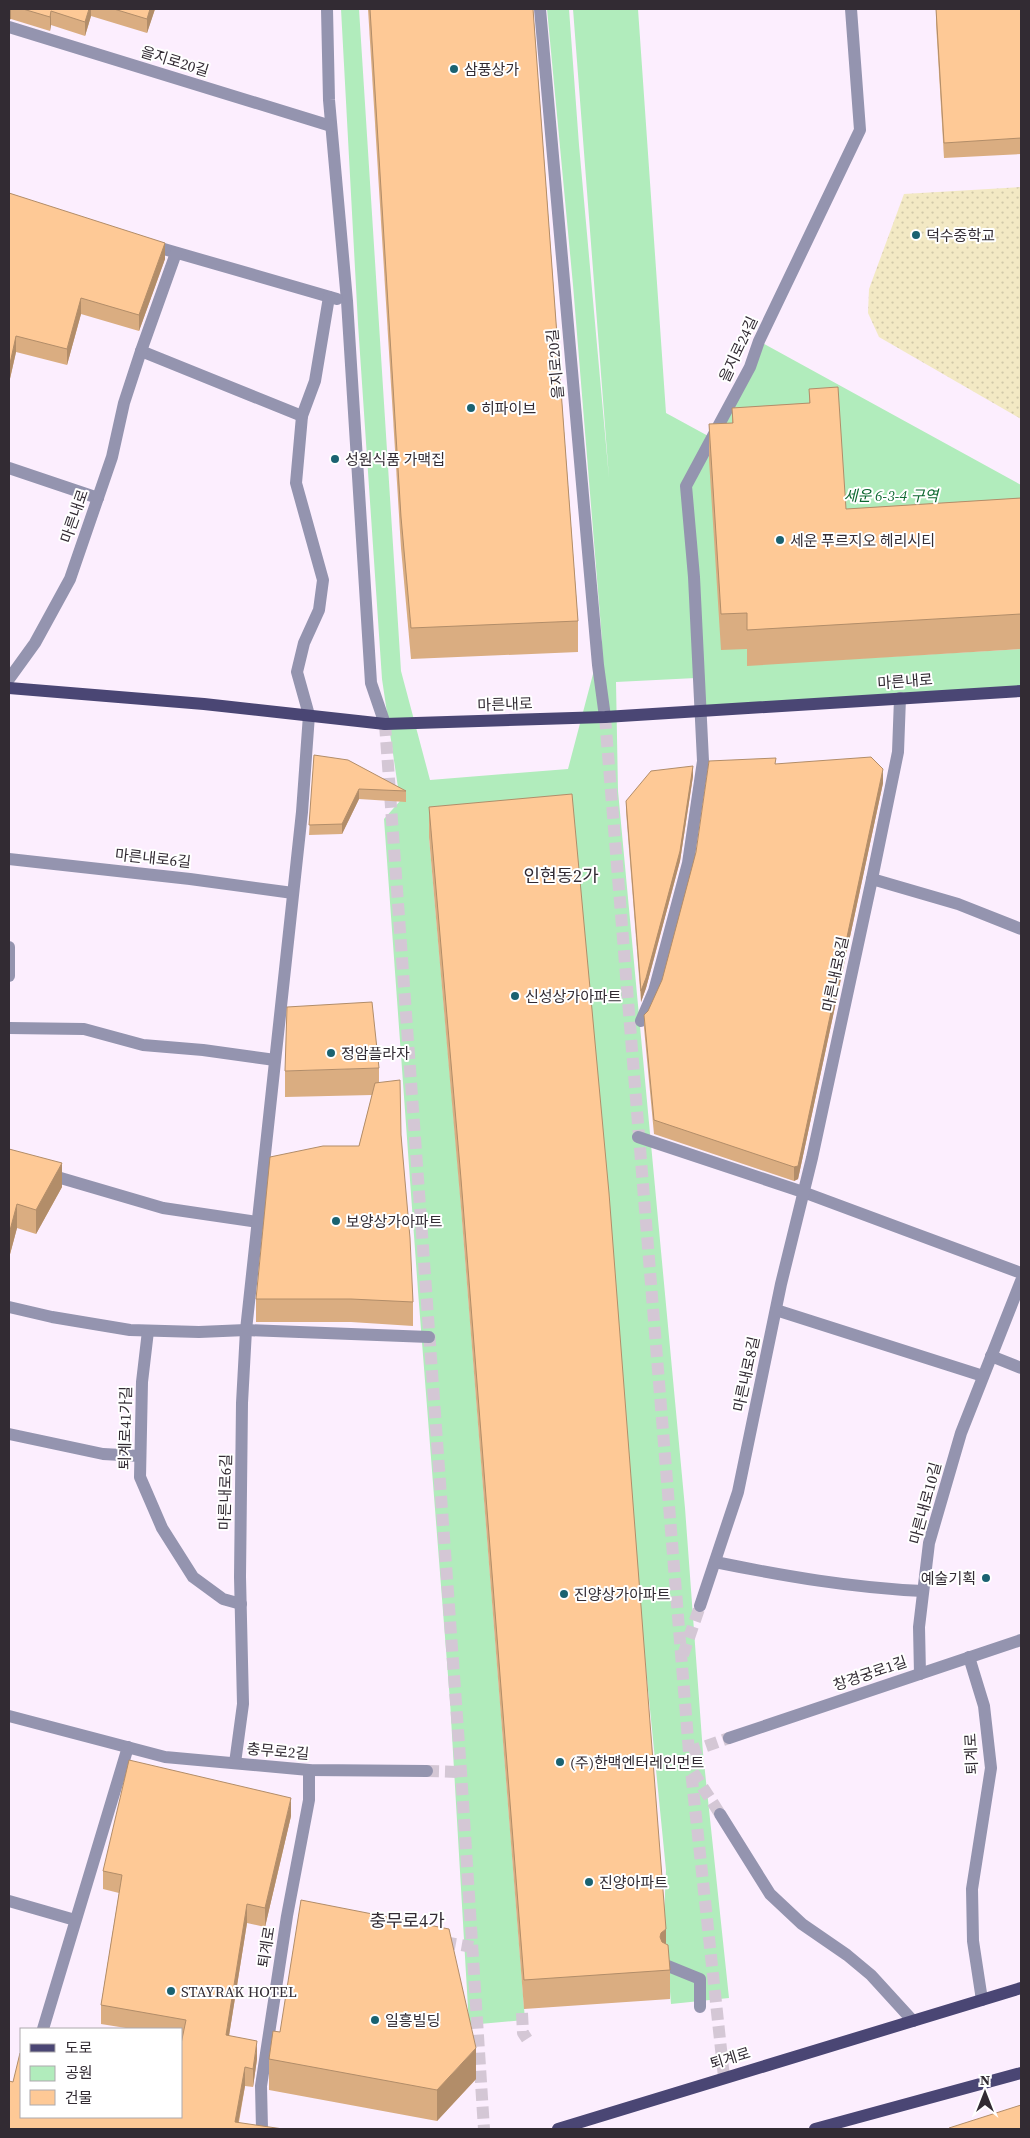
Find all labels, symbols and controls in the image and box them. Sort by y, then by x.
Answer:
street label: 을지로20길 [138,41,212,81]
place label: 삼풍상가 [464,59,519,80]
marker: 삼풍상가 [448,63,460,75]
place label: 덕수중학교 [926,225,995,246]
marker: 덕수중학교 [910,229,922,241]
street label: 을지로24길 [714,313,762,385]
street label: 을지로20길 [541,328,569,400]
place label: 히파이브 [481,398,536,419]
marker: 히파이브 [465,402,477,414]
place label: 성원식품 가맥집 [345,449,445,470]
marker: 성원식품 가맥집 [329,453,341,465]
park label: 세운 6-3-4 구역 [844,485,940,506]
street label: 마른내로 [55,486,93,546]
place label: 세운 푸르지오 헤리시티 [790,530,935,551]
marker: 세운 푸르지오 헤리시티 [774,534,786,546]
street label: 마른내로 [877,669,933,693]
street label: 마른내로 [477,693,533,715]
street label: 마른내로6길 [114,844,192,872]
district label: 인현동2가 [523,863,599,888]
street label: 마른내로8길 [817,934,853,1014]
place label: 신성상가아파트 [525,986,622,1007]
marker: 신성상가아파트 [509,990,521,1002]
place label: 정암플라자 [341,1043,410,1064]
marker: 정암플라자 [325,1047,337,1059]
place label: 보양상가아파트 [346,1211,443,1232]
marker: 보양상가아파트 [330,1215,342,1227]
street label: 마른내로8길 [728,1334,764,1414]
street label: 퇴계로41가길 [114,1386,136,1470]
street label: 마른내로6길 [214,1454,236,1530]
street label: 마른내로10길 [904,1460,946,1546]
place label: 예술기획 [921,1568,976,1589]
marker: 예술기획 [980,1572,992,1584]
place label: 진양상가아파트 [574,1584,671,1605]
marker: 진양상가아파트 [558,1588,570,1600]
street label: 창경궁로1길 [830,1651,910,1695]
street label: 퇴계로 [959,1733,983,1775]
street label: 충무로2길 [246,1738,310,1764]
place label: (주)한맥엔터레인먼트 [570,1752,705,1773]
marker: (주)한맥엔터레인먼트 [554,1756,566,1768]
place label: 진양아파트 [599,1872,668,1893]
marker: 진양아파트 [583,1876,595,1888]
district label: 충무로4가 [369,1908,445,1933]
street label: 퇴계로 [252,1925,280,1969]
place label: STAYRAK HOTEL [181,1981,297,2002]
marker: STAYRAK HOTEL [165,1985,177,1997]
place label: 일흥빌딩 [385,2010,440,2031]
marker: 일흥빌딩 [369,2014,381,2026]
legend [20,2028,182,2118]
text: 도로 [65,2037,93,2058]
street label: 퇴계로 [707,2042,753,2074]
text: 공원 [65,2062,93,2083]
north arrow [960,2068,1010,2118]
text: N [980,2070,990,2090]
text: 건물 [65,2087,93,2108]

